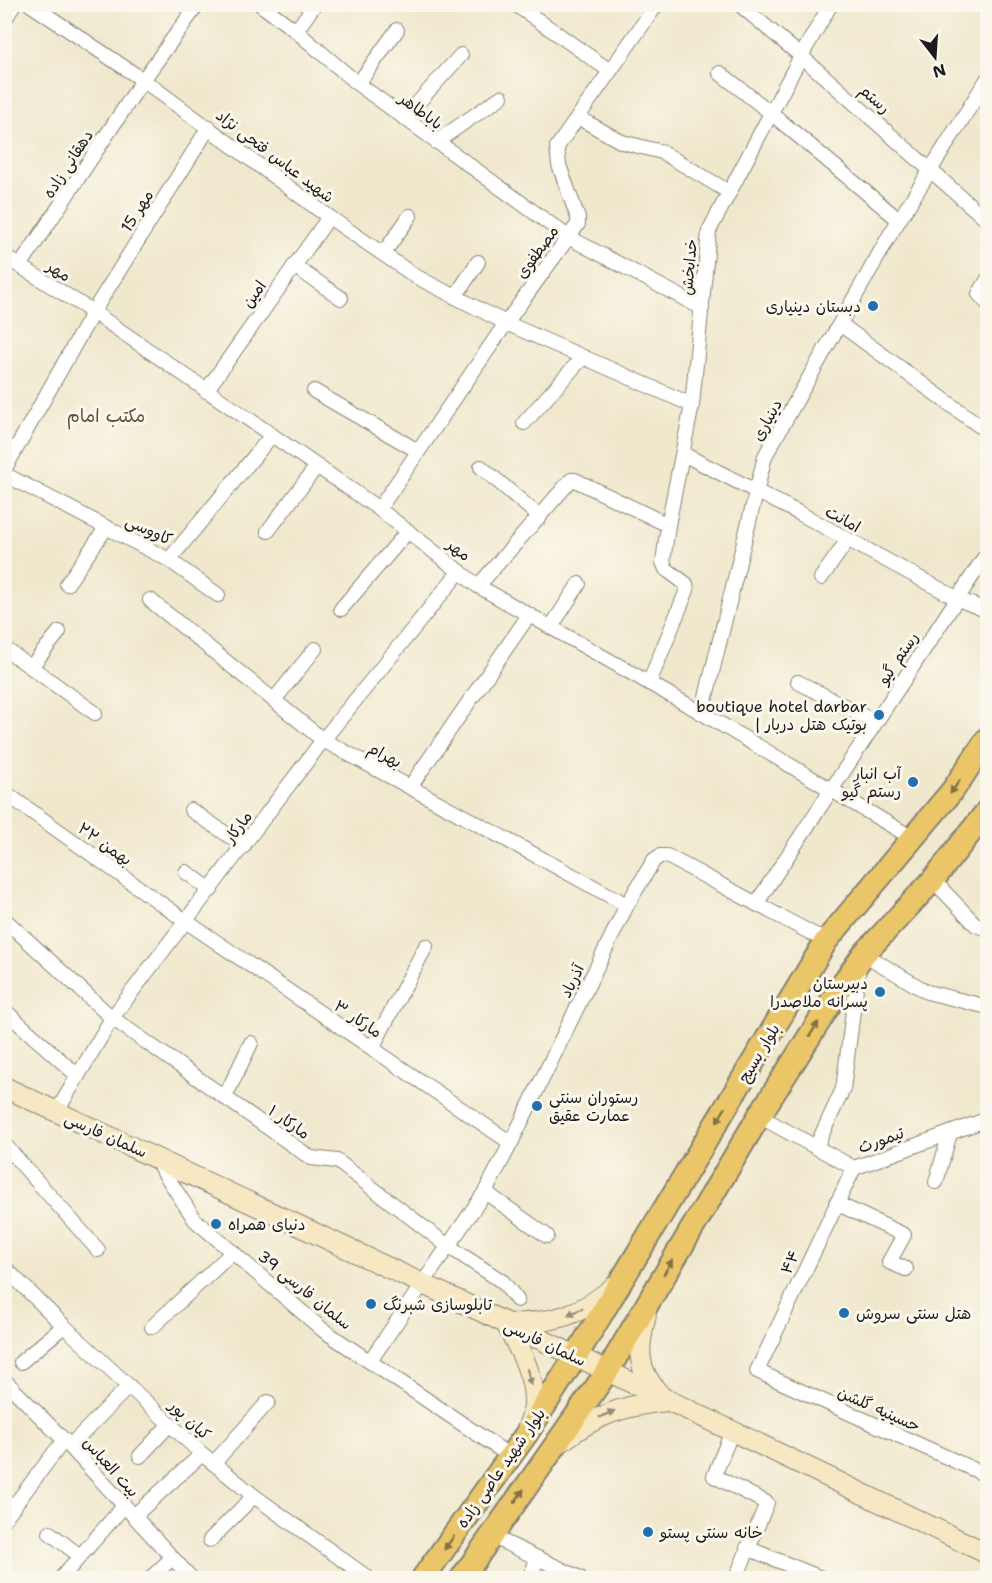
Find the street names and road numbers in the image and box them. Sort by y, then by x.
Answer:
street label: رستم [854,80,895,120]
street label: باباطاهر [393,86,447,134]
street label: شهید عباس فتحی نژاد [212,105,338,207]
street label: دهقانی زاده [38,126,98,202]
street label: مهر 15 [116,186,158,236]
street label: مصطفوی [511,221,563,283]
street label: خدابخش [676,238,702,296]
street label: مهر [41,255,75,286]
street label: امین [237,276,271,312]
street label: دینیاری [747,395,787,445]
street label: امانت [821,501,865,537]
street label: کاووسی [122,510,176,550]
street label: مهر [441,533,475,566]
street label: رستم گیو [872,628,925,691]
street label: بهرام [364,737,406,774]
street label: مارکار [218,807,257,848]
street label: ۲۲ بهمن [74,818,136,870]
street label: آذرباد [555,960,590,1001]
street label: مارکار ۳ [330,995,386,1043]
street label: بلوار بسیج [733,1020,785,1086]
street label: مارکار ۱ [264,1100,314,1144]
street label: سلمان فارسی [61,1107,151,1163]
street label: تیمورث [855,1122,907,1158]
street label: سلمان فارسی 39 [254,1246,356,1334]
street label: ۴۴ [775,1247,805,1277]
street label: سلمان فارسی [501,1315,589,1371]
street label: حسینیه گلشن [834,1381,924,1437]
street label: کیان پور [163,1394,215,1445]
street label: بلوار شهید عاصی زاده [452,1404,550,1532]
street label: بیت العباس [78,1432,144,1502]

